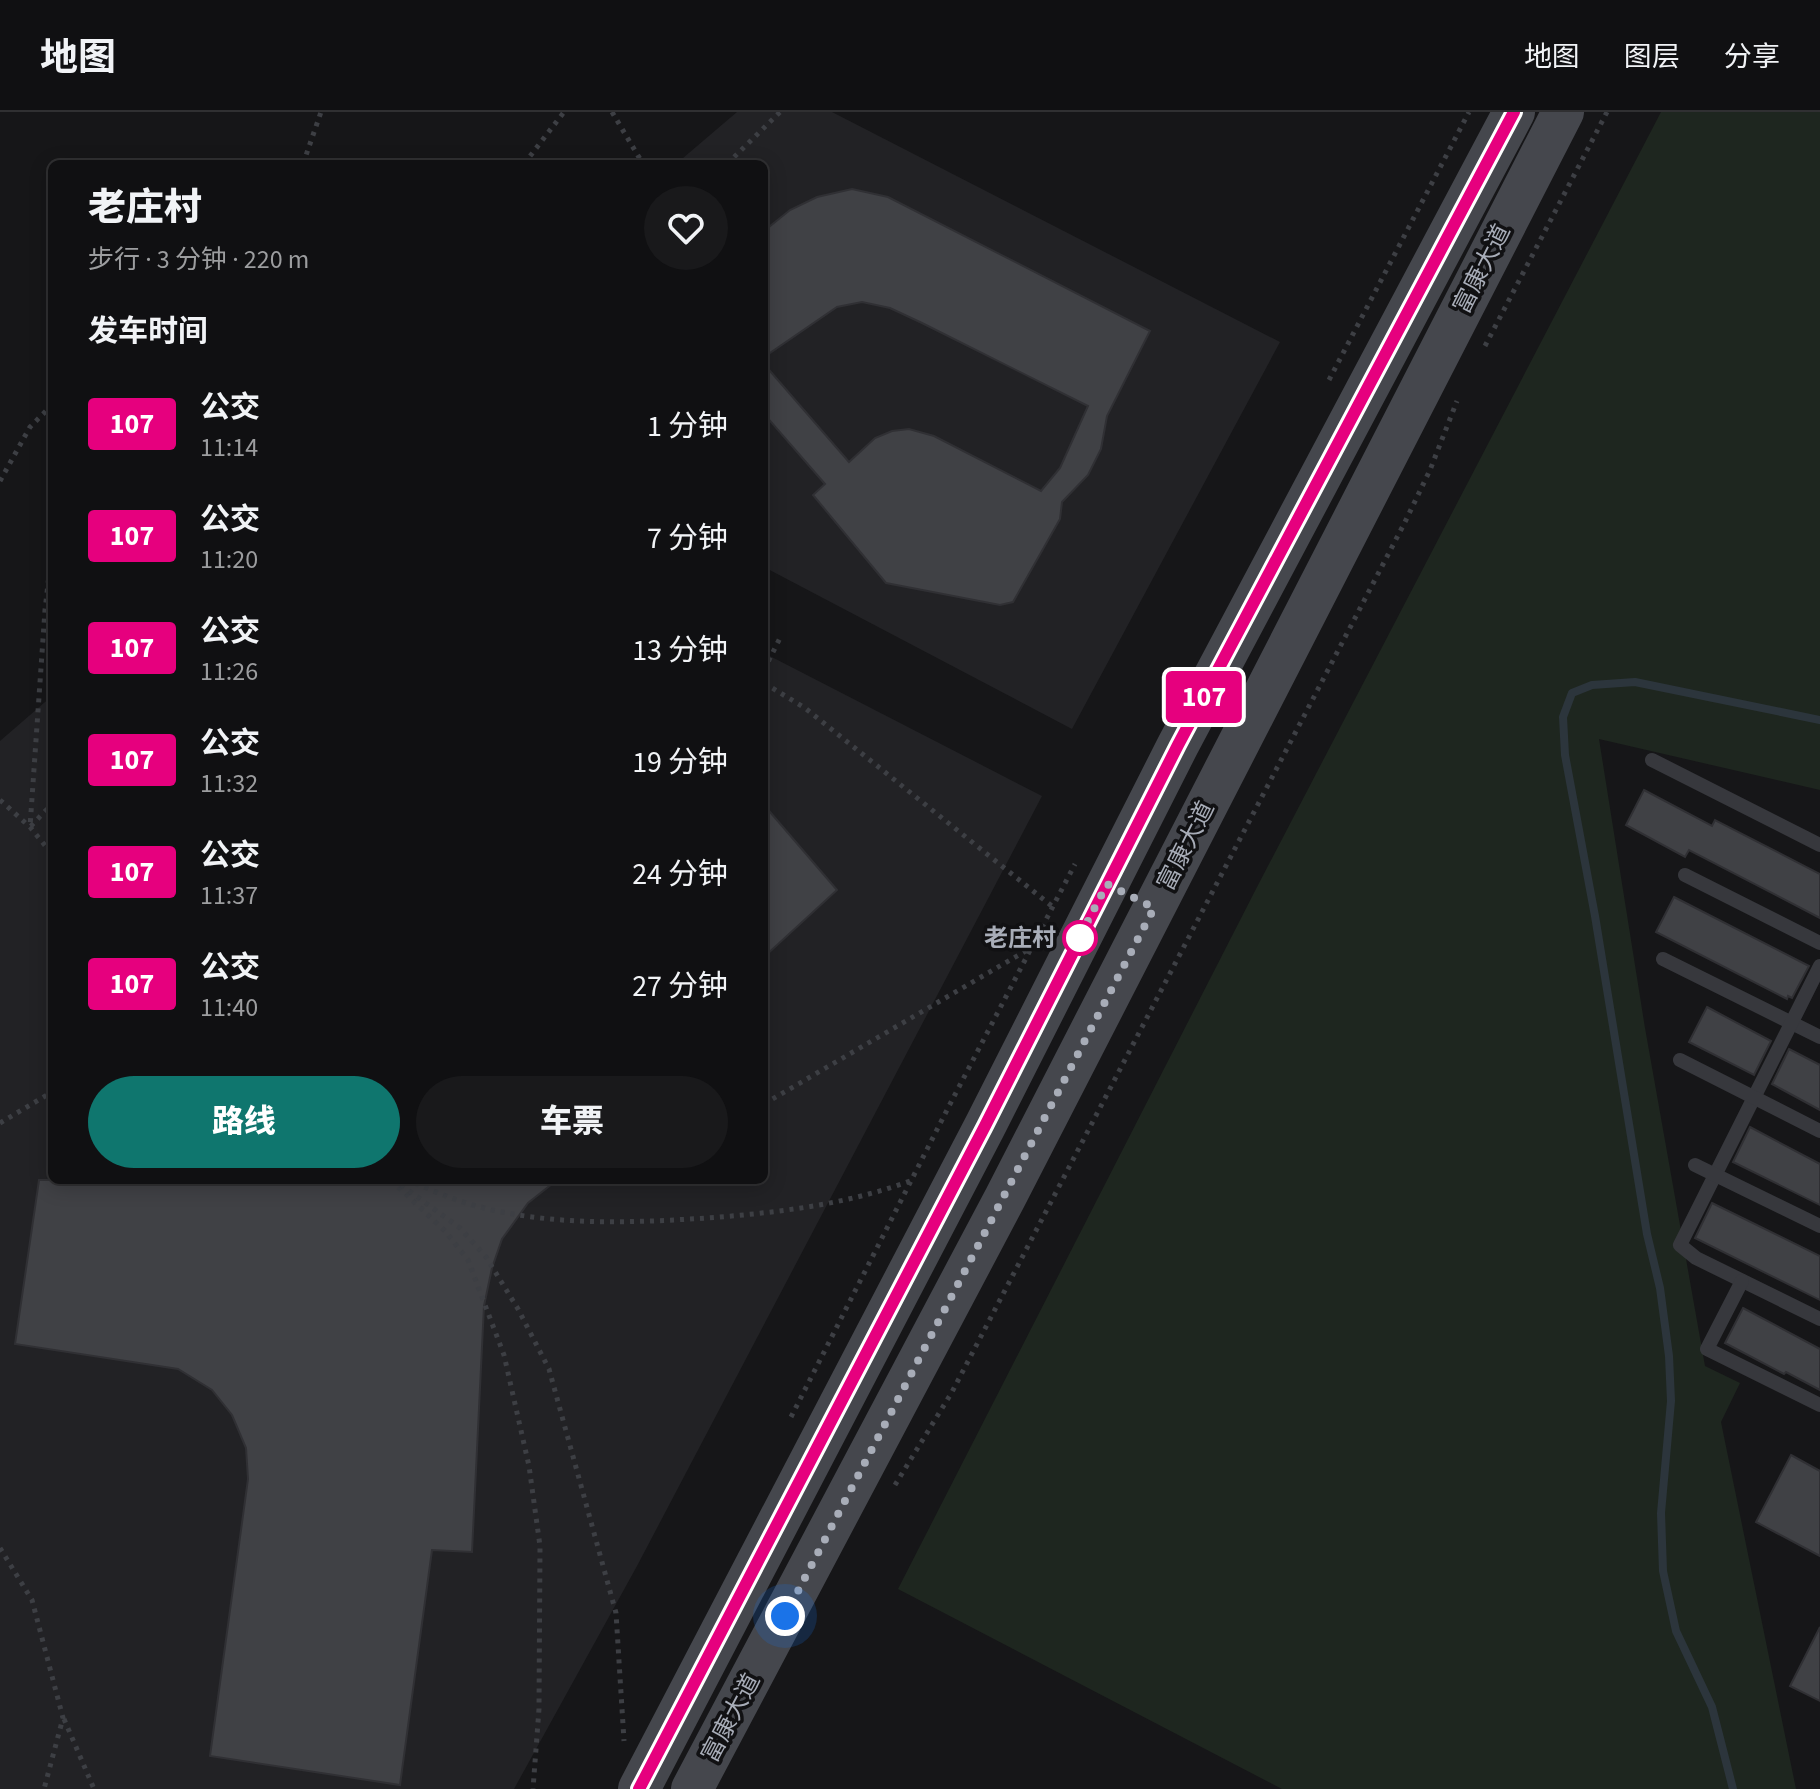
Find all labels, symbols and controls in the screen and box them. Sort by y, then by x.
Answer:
text: 地图 [40,31,116,85]
text: 地图 [1524,37,1580,77]
text: 图层 [1624,37,1680,77]
text: 分享 [1724,37,1780,77]
text: 老庄村 [88,181,202,235]
button: heart [644,186,728,270]
street label: 富康大道 [1445,218,1519,320]
text: 步行 · 3 分钟 · 220 m [88,241,309,278]
text: 发车时间 [88,310,208,353]
text: 公交 [200,386,260,429]
text: 107 [110,404,154,444]
text: 1 分钟 [647,405,728,448]
text: 11:14 [200,429,258,466]
text: 公交 [200,498,260,541]
text: 107 [110,516,154,556]
text: 7 分钟 [647,517,728,560]
text: 11:20 [200,541,258,578]
text: 公交 [200,610,260,653]
text: 107 [110,628,154,668]
text: 13 分钟 [632,629,728,672]
text: 11:26 [200,653,258,690]
line badge: 107 [1158,671,1250,723]
text: 107 [1182,677,1226,717]
text: 公交 [200,722,260,765]
text: 107 [110,740,154,780]
text: 19 分钟 [632,741,728,784]
text: 11:32 [200,765,258,802]
street label: 富康大道 [1149,795,1223,897]
text: 公交 [200,834,260,877]
text: 107 [110,852,154,892]
text: 24 分钟 [632,853,728,896]
text: 11:37 [200,877,258,914]
place label: 老庄村 [984,921,1056,956]
marker: 老庄村 [1063,921,1097,955]
text: 公交 [200,946,260,989]
text: 107 [110,964,154,1004]
text: 27 分钟 [632,965,728,1008]
text: 11:40 [200,989,258,1026]
button: 路线 [88,1076,400,1168]
button: 车票 [416,1076,728,1168]
your location [765,1596,805,1636]
street label: 富康大道 [693,1667,769,1769]

